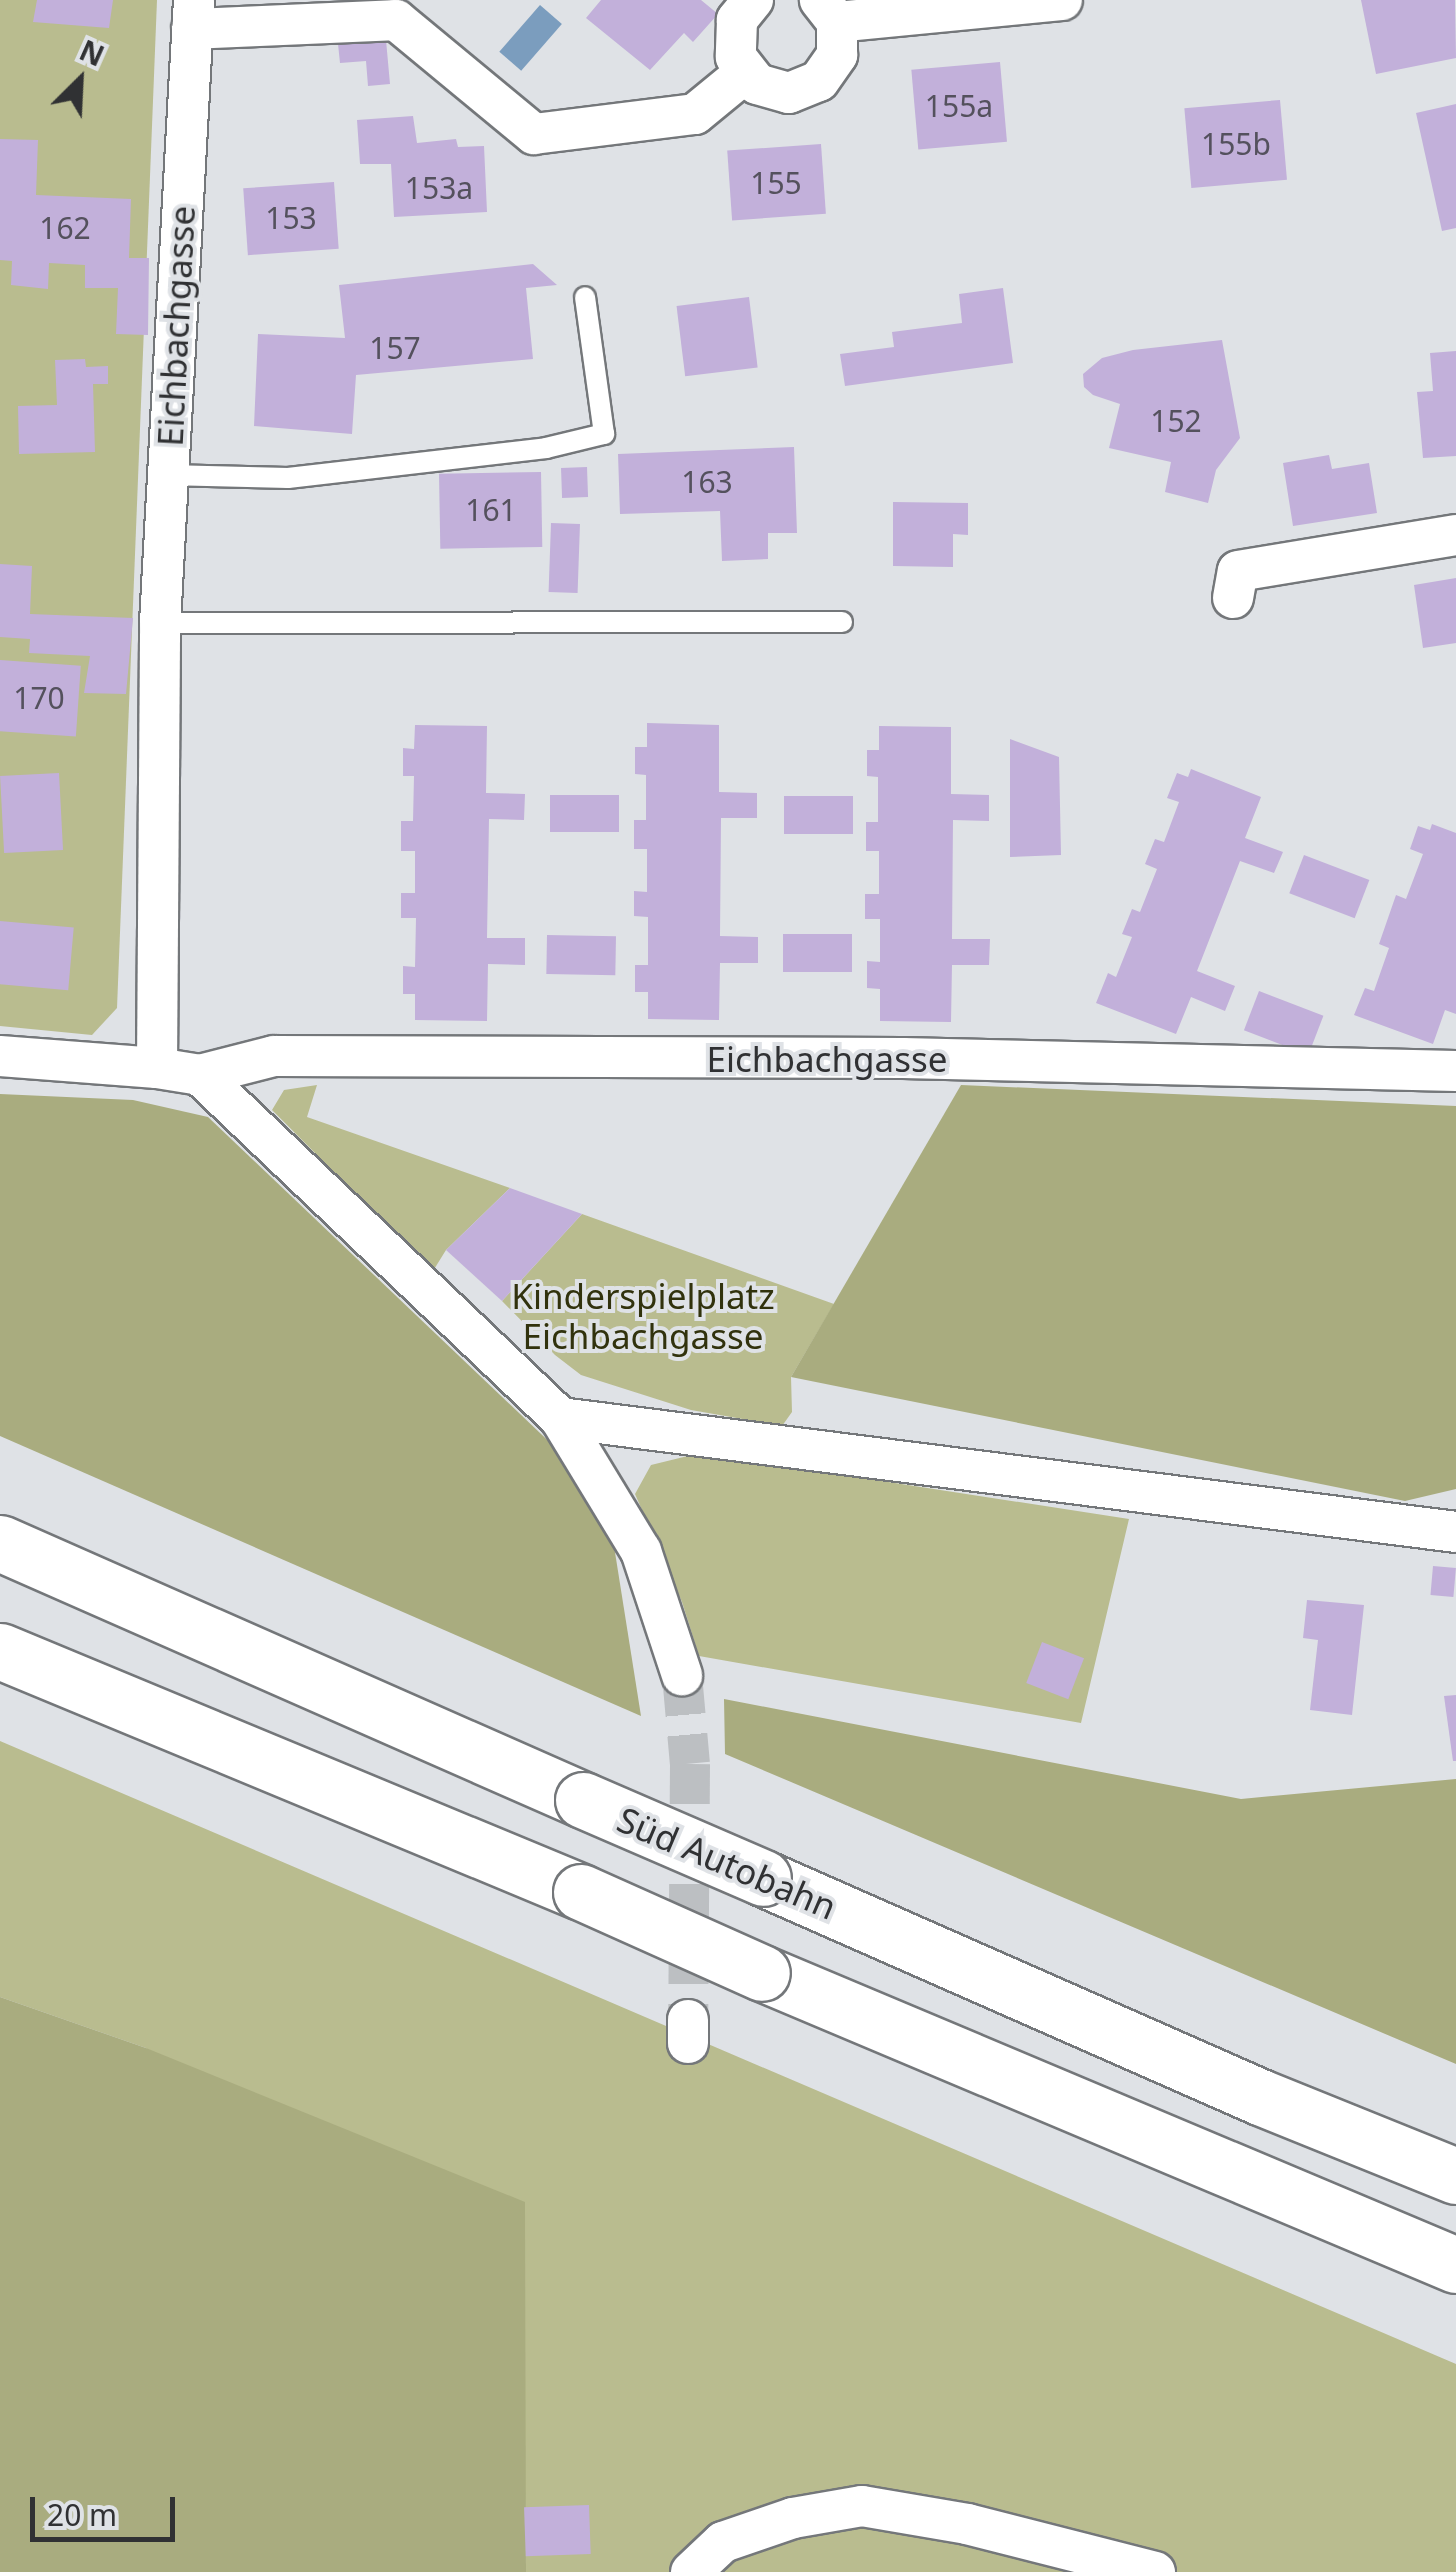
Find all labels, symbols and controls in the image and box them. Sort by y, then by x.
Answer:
north arrow [30,30,130,130]
text: N [74,31,110,75]
house number: 155a [925,88,993,124]
house number: 155b [1201,126,1271,162]
house number: 155 [750,165,802,201]
house number: 153a [405,170,473,206]
house number: 153 [265,200,317,236]
street label: Eichbachgasse [149,205,203,447]
house number: 162 [39,210,91,246]
house number: 157 [369,330,421,366]
house number: 152 [1150,403,1202,439]
house number: 163 [681,464,733,500]
house number: 161 [465,492,517,528]
house number: 170 [13,680,65,716]
street label: Eichbachgasse [707,1038,947,1080]
park label: Kinderspielplatz Eichbachgasse [511,1275,775,1357]
street label: Süd Autobahn [611,1798,843,1928]
scale bar [35,2477,180,2539]
text: 20 m [47,2494,117,2535]

